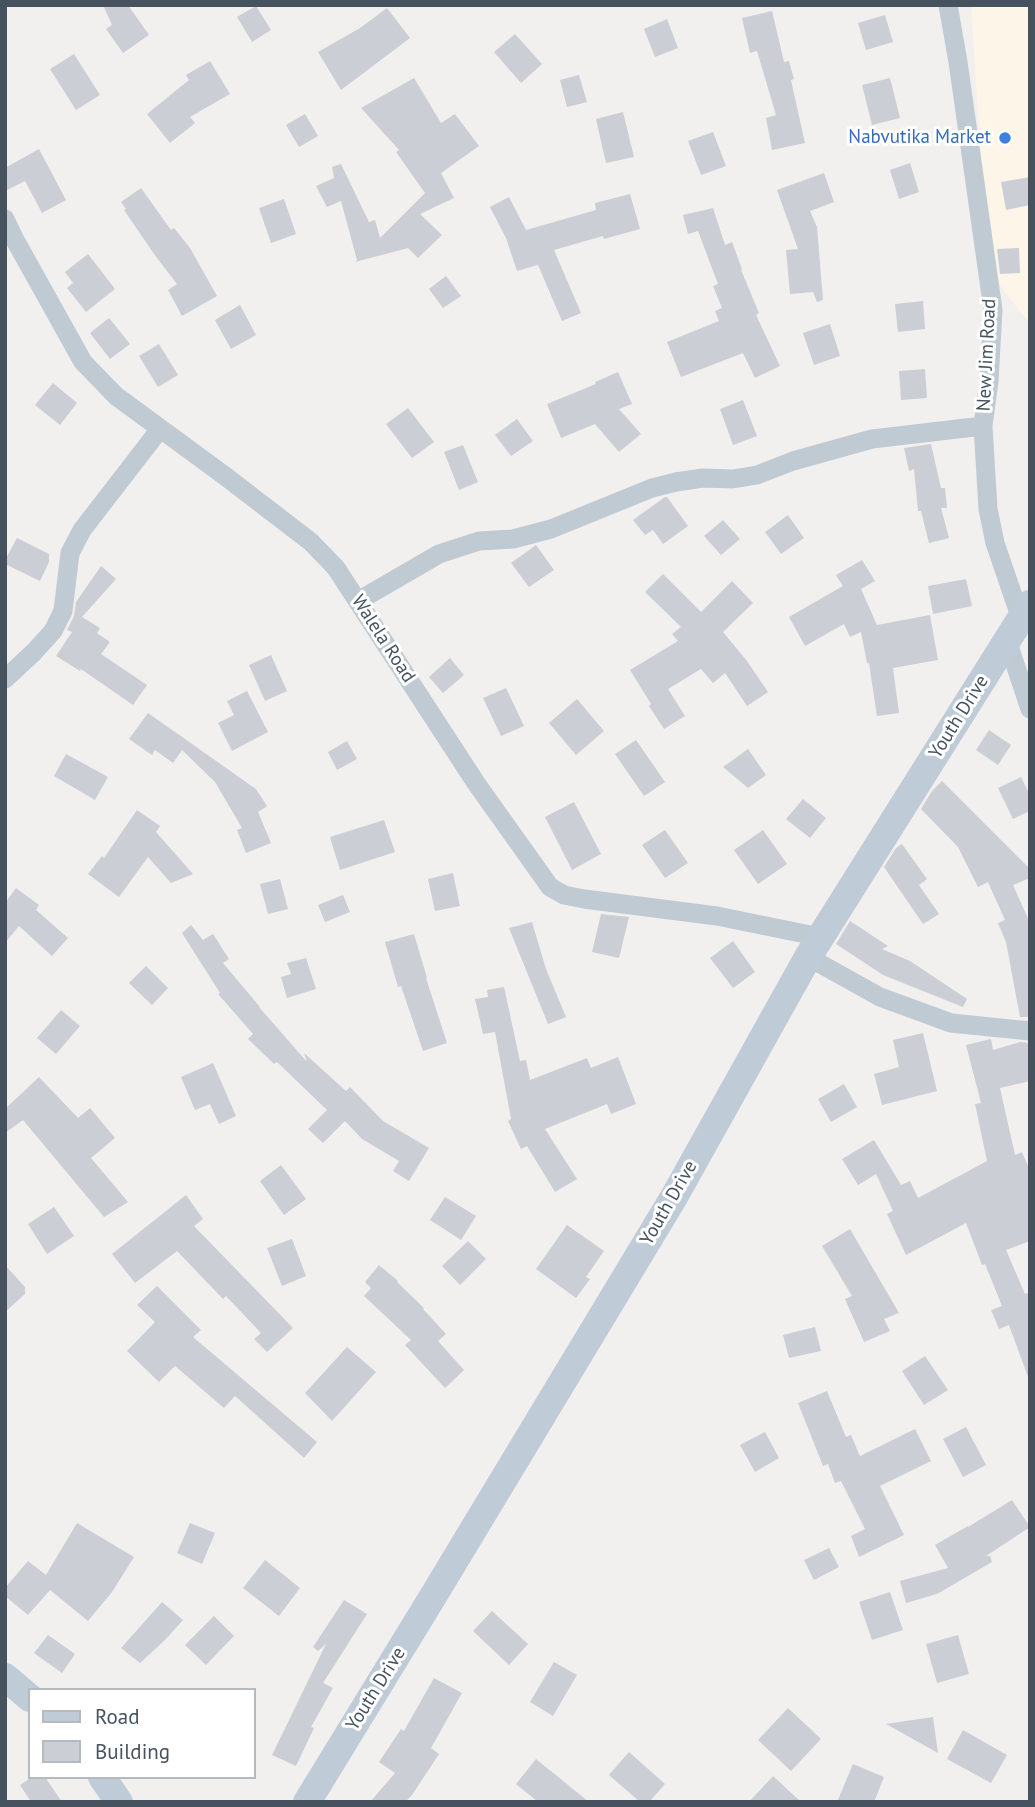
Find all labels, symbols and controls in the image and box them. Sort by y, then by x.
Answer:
place label: Nabvutika Market [848,127,991,149]
marker: Nabvutika Market [997,130,1013,146]
street label: New Jim Road [973,298,1001,412]
street label: Walela Road [346,591,420,687]
street label: Youth Drive [924,671,994,763]
street label: Youth Drive [636,1157,702,1249]
street label: Youth Drive [341,1643,411,1735]
legend [28,1688,256,1779]
text: Road [95,1703,139,1730]
text: Building [95,1738,170,1765]

